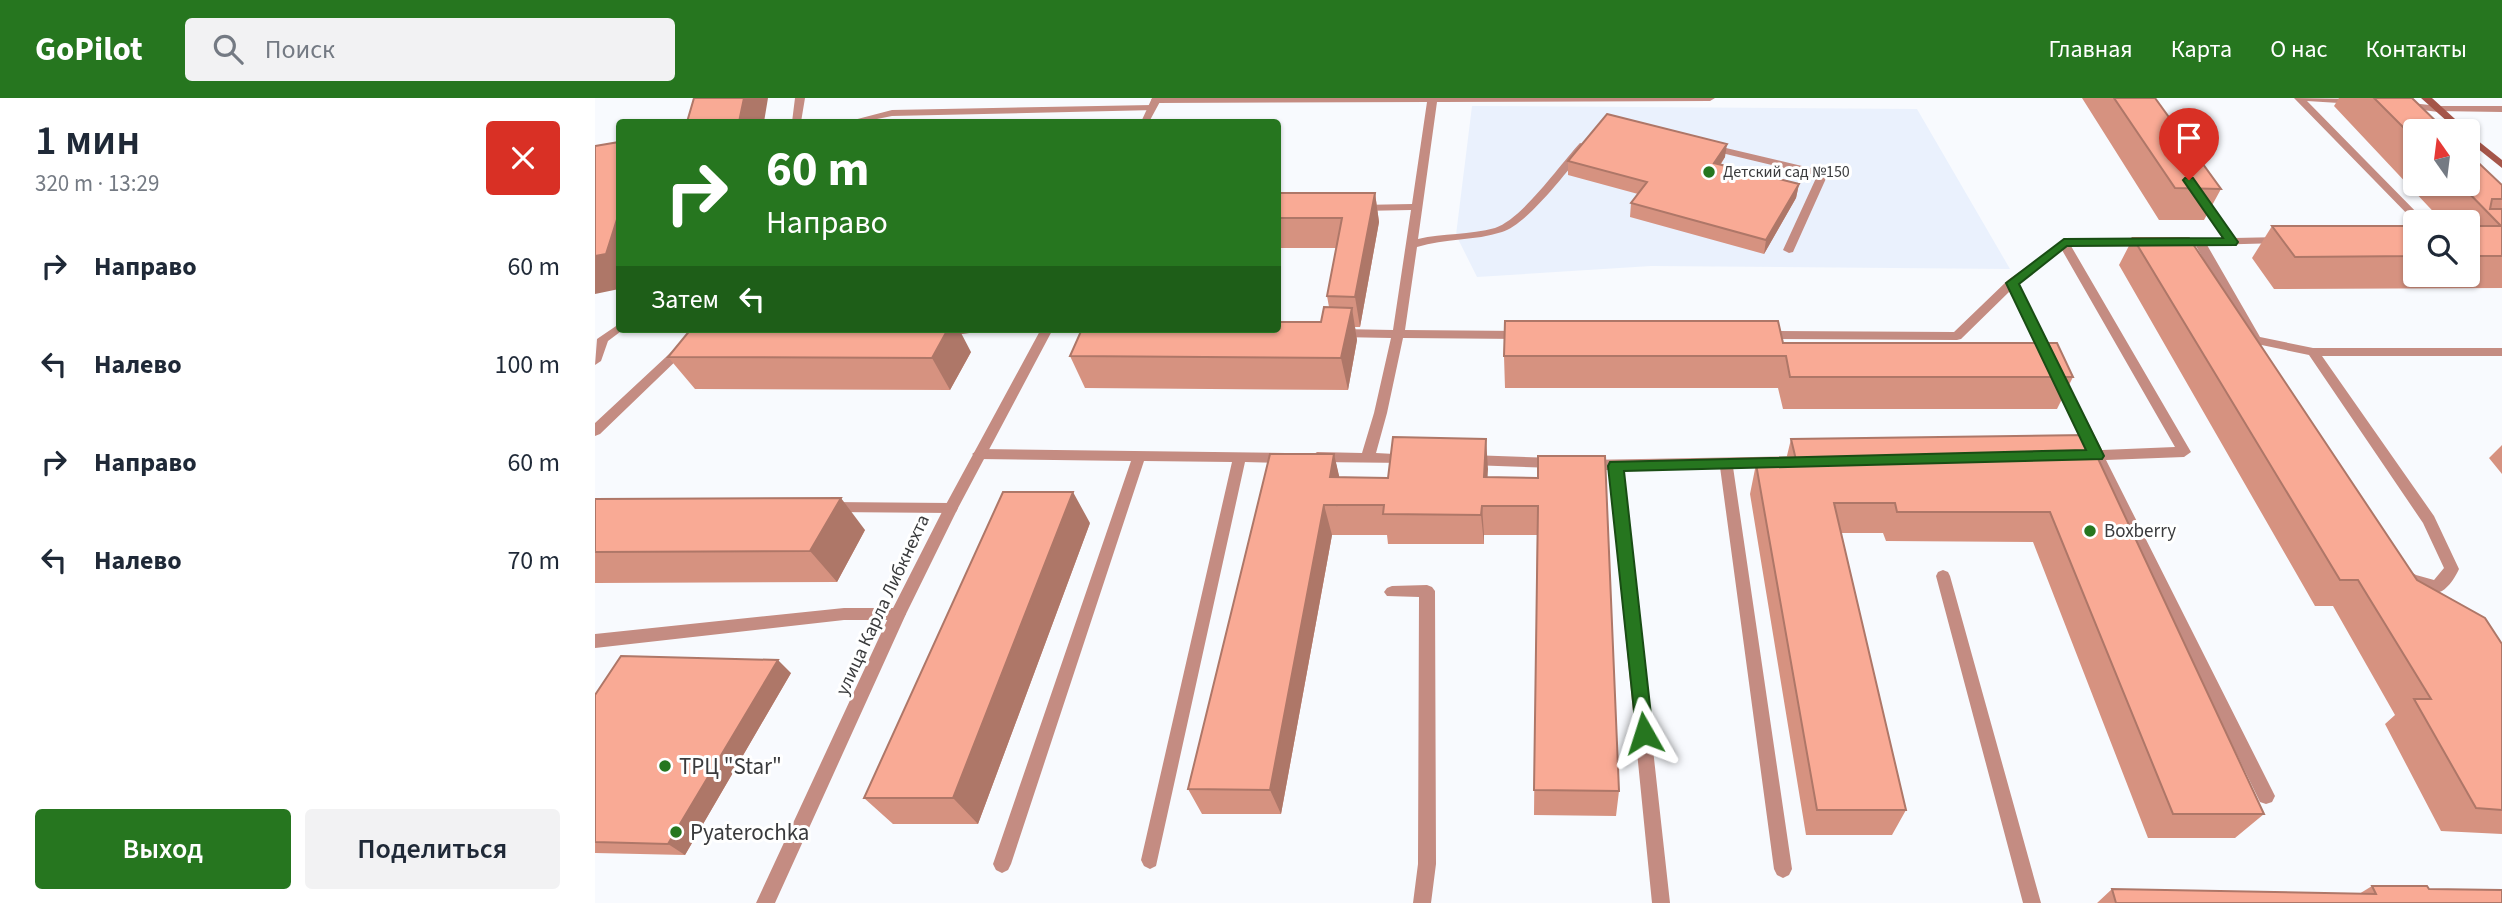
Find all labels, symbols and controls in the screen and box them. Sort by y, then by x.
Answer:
search box [185,18,675,81]
text: GoPilot [35,26,143,73]
icon: search [209,30,247,68]
text: Поиск [265,31,335,68]
text: Главная [2048,32,2133,67]
text: Карта [2171,32,2232,67]
text: О нас [2270,32,2327,67]
text: Контакты [2365,32,2467,67]
pin [2159,108,2219,180]
text: 1 мин [35,111,140,171]
icon: arrive [2170,119,2208,157]
north arrow [2403,119,2480,196]
map controls [2403,119,2480,287]
button: close [486,121,560,195]
text: 60 m [766,135,870,205]
icon: right [651,147,742,238]
place label: Детский сад №150 [1723,161,1850,183]
marker: Детский сад №150 [1701,164,1717,180]
text: 320 m · 13:29 [35,167,159,200]
text: Направо [766,200,888,246]
button: search [2403,210,2480,287]
icon: right [35,247,73,285]
text: Направо [94,248,197,285]
text: 60 m [507,248,560,285]
icon: left [733,280,771,318]
text: Затем [651,281,719,318]
icon: left [35,345,73,383]
text: Налево [94,346,182,383]
text: 100 m [494,346,560,383]
icon: right [35,443,73,481]
text: Направо [94,444,197,481]
text: 60 m [507,444,560,481]
street label: улица Карла Либкнехта [829,510,937,700]
place label: Boxberry [2104,518,2176,545]
marker: Boxberry [2082,523,2098,539]
icon: left [35,541,73,579]
text: Налево [94,542,182,579]
text: 70 m [507,542,560,579]
position arrow [1607,696,1681,770]
place label: ТРЦ "Star" [679,750,782,783]
marker: ТРЦ "Star" [657,758,673,774]
button: Выход [35,809,291,889]
button: Поделиться [305,809,560,889]
place label: Pyaterochka [690,816,809,849]
marker: Pyaterochka [668,824,684,840]

